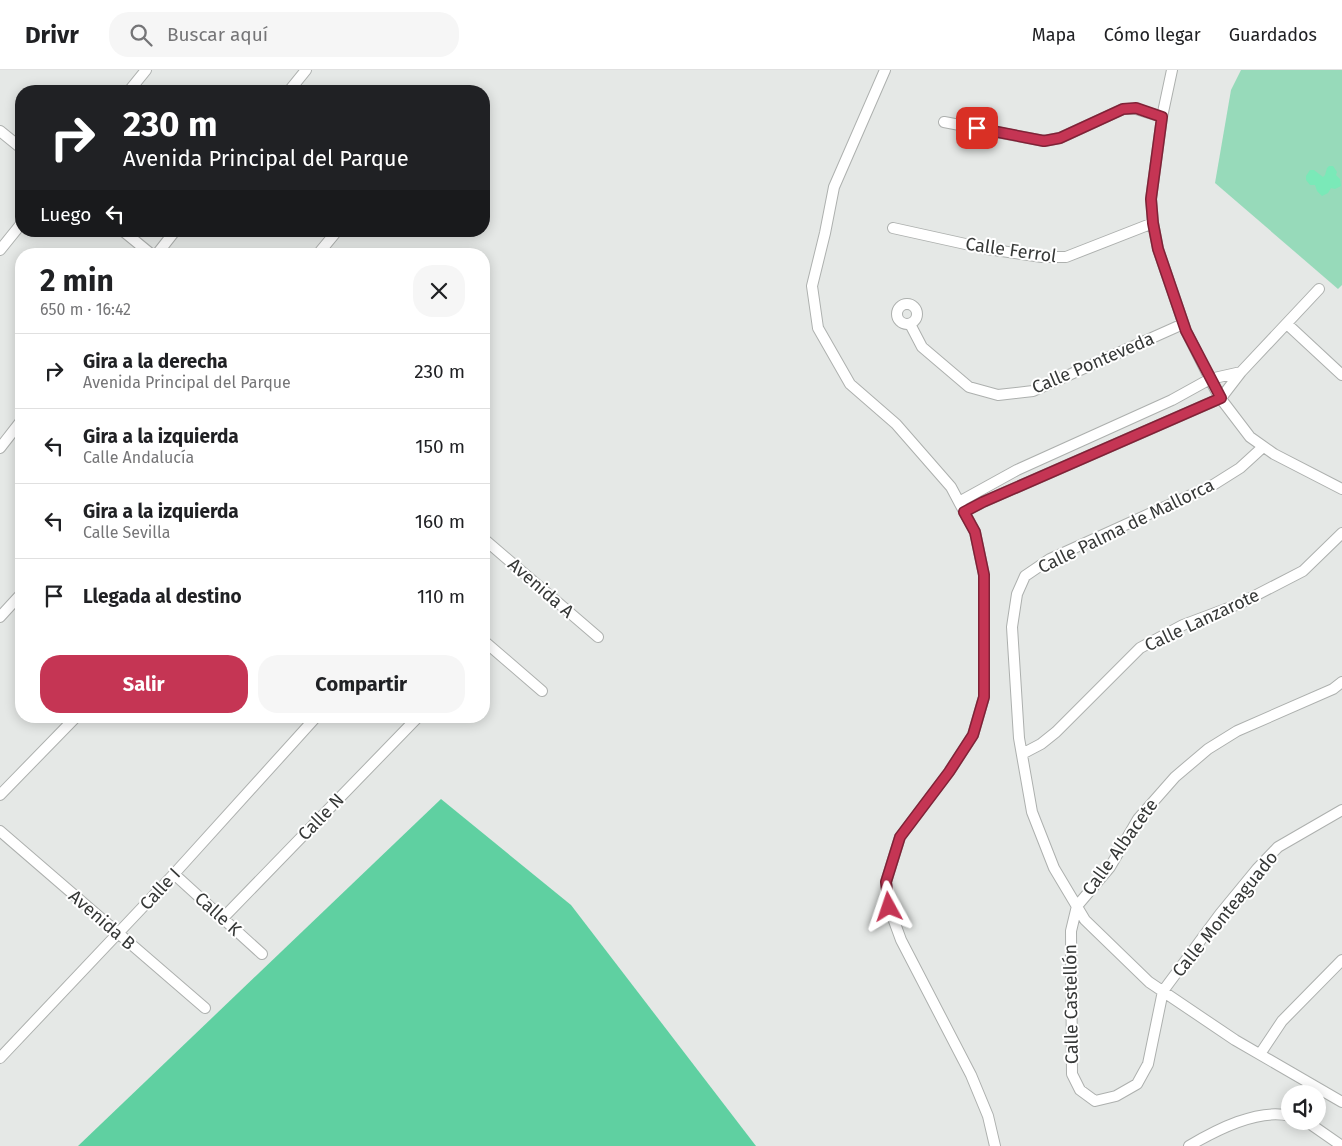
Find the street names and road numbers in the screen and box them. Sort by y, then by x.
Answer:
street label: Calle Ferrol [964,233,1058,267]
street label: Calle Ponteveda [1029,327,1157,399]
street label: Calle Palma de Mallorca [1034,474,1218,578]
street label: Avenida A [504,553,579,623]
street label: Calle Lanzarote [1141,584,1263,656]
street label: Calle N [293,789,349,845]
street label: Calle Albacete [1077,794,1163,900]
street label: Calle Monteaguado [1167,847,1283,981]
street label: Calle I [135,863,185,915]
street label: Avenida B [64,885,140,955]
street label: Calle K [190,887,246,941]
street label: Calle Castellón [1059,944,1083,1064]

